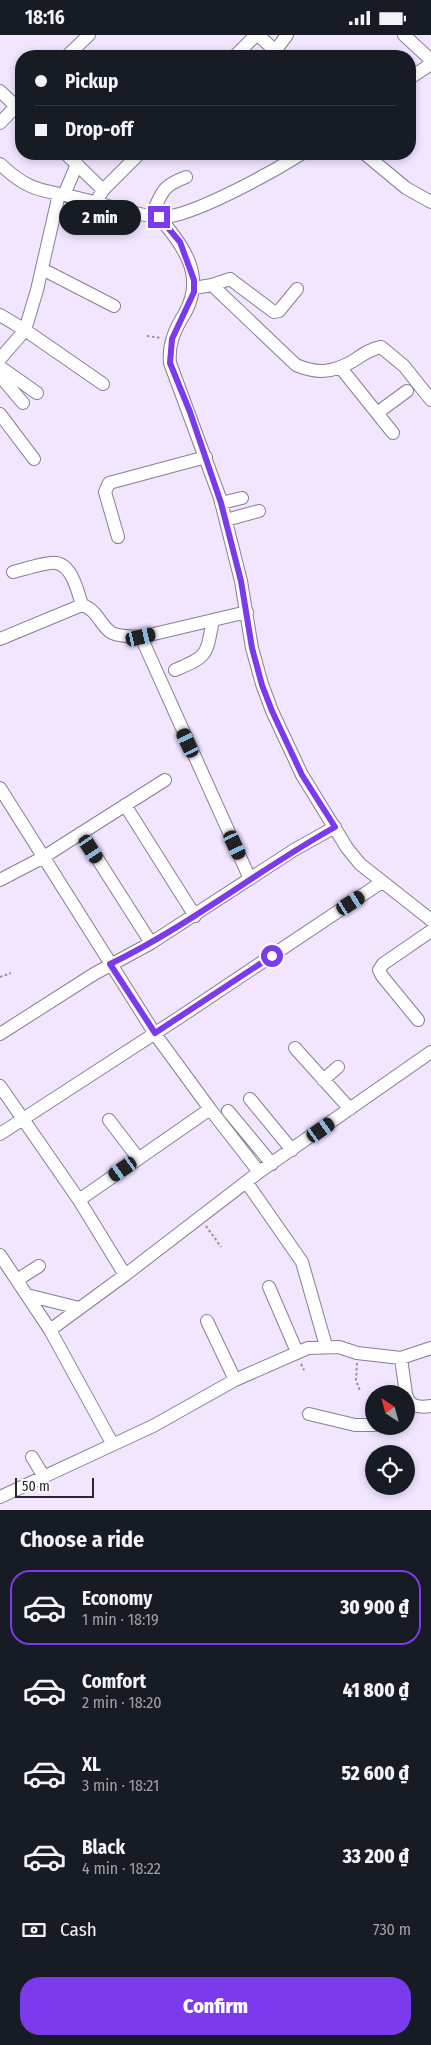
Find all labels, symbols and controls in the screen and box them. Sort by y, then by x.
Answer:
text: 18:16 [25,6,65,29]
text: Pickup [65,70,118,93]
text: Drop-off [65,118,133,141]
callout: 2 min [59,199,142,235]
route end [148,206,170,228]
text: 2 min [82,208,118,227]
car [124,626,157,648]
car [174,726,201,760]
car [221,828,248,862]
car [76,832,105,866]
car [334,889,367,917]
route start [261,945,283,967]
car [304,1115,337,1145]
car [106,1154,139,1184]
north arrow [365,1385,415,1435]
map controls [365,1385,415,1495]
button: locate [365,1445,415,1495]
scale bar [15,1475,94,1498]
text: 50 m [22,1478,50,1495]
text: Choose a ride [20,1526,144,1553]
icon: car [22,1585,67,1630]
text: Economy [82,1587,152,1610]
text: 30 900 ₫ [340,1596,409,1619]
text: 1 min · 18:19 [82,1610,159,1629]
icon: car [22,1668,67,1713]
text: Comfort [82,1670,146,1693]
text: 41 800 ₫ [343,1679,409,1702]
text: 2 min · 18:20 [82,1693,162,1712]
icon: car [22,1751,67,1796]
text: XL [82,1753,101,1776]
text: 52 600 ₫ [342,1762,409,1785]
text: 3 min · 18:21 [82,1776,159,1795]
icon: car [22,1834,67,1879]
text: Black [82,1836,125,1859]
text: 33 200 ₫ [343,1845,409,1868]
text: 4 min · 18:22 [82,1859,161,1878]
icon: cash [20,1916,48,1944]
text: Cash [60,1918,97,1941]
text: 730 m [373,1920,411,1939]
button: Confirm [20,1977,411,2035]

